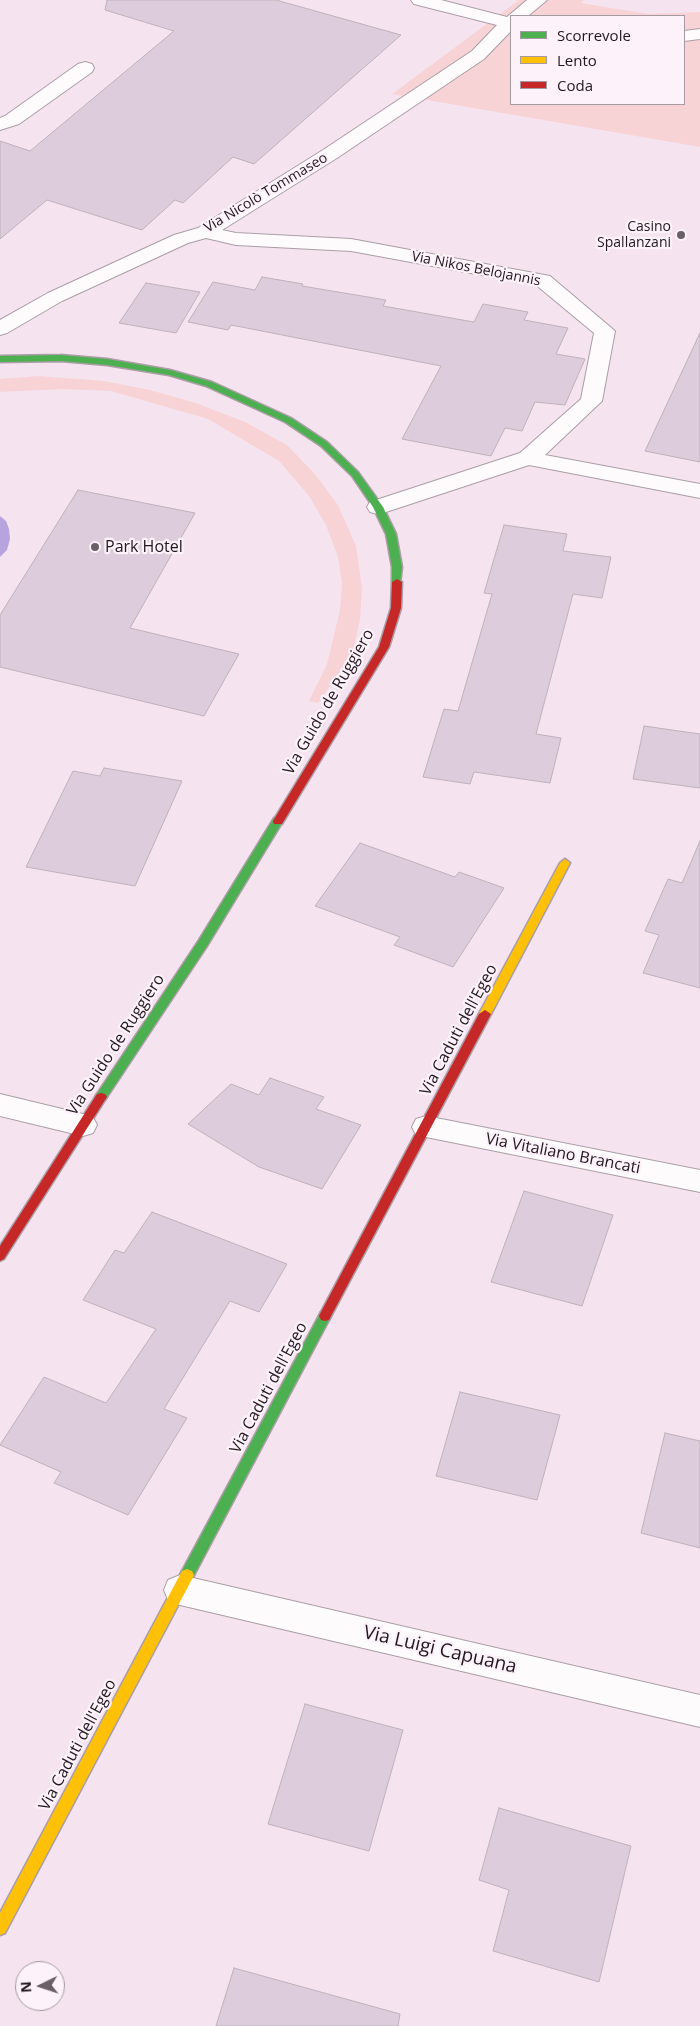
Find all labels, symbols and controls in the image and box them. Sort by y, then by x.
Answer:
legend [510,15,685,105]
text: Scorrevole [557,25,631,45]
text: Lento [557,50,597,70]
text: Coda [557,75,593,95]
street label: Via Nicolò Tommaseo [201,150,331,236]
place label: Casino Spallanzani [597,219,671,252]
marker: Casino Spallanzani [675,229,687,241]
street label: Via Nikos Belojannis [410,248,542,290]
place label: Park Hotel [105,537,183,557]
marker: Park Hotel [89,541,101,553]
street label: Via Guido de Ruggiero [279,626,379,778]
street label: Via Caduti dell'Egeo [416,961,502,1099]
street label: Via Guido de Ruggiero [63,971,169,1119]
street label: Via Vitaliano Brancati [484,1130,642,1178]
street label: Via Caduti dell'Egeo [226,1319,312,1457]
street label: Via Luigi Capuana [361,1621,519,1679]
street label: Via Caduti dell'Egeo [35,1676,121,1814]
north arrow [15,1961,65,2011]
text: N [16,1981,35,1993]

